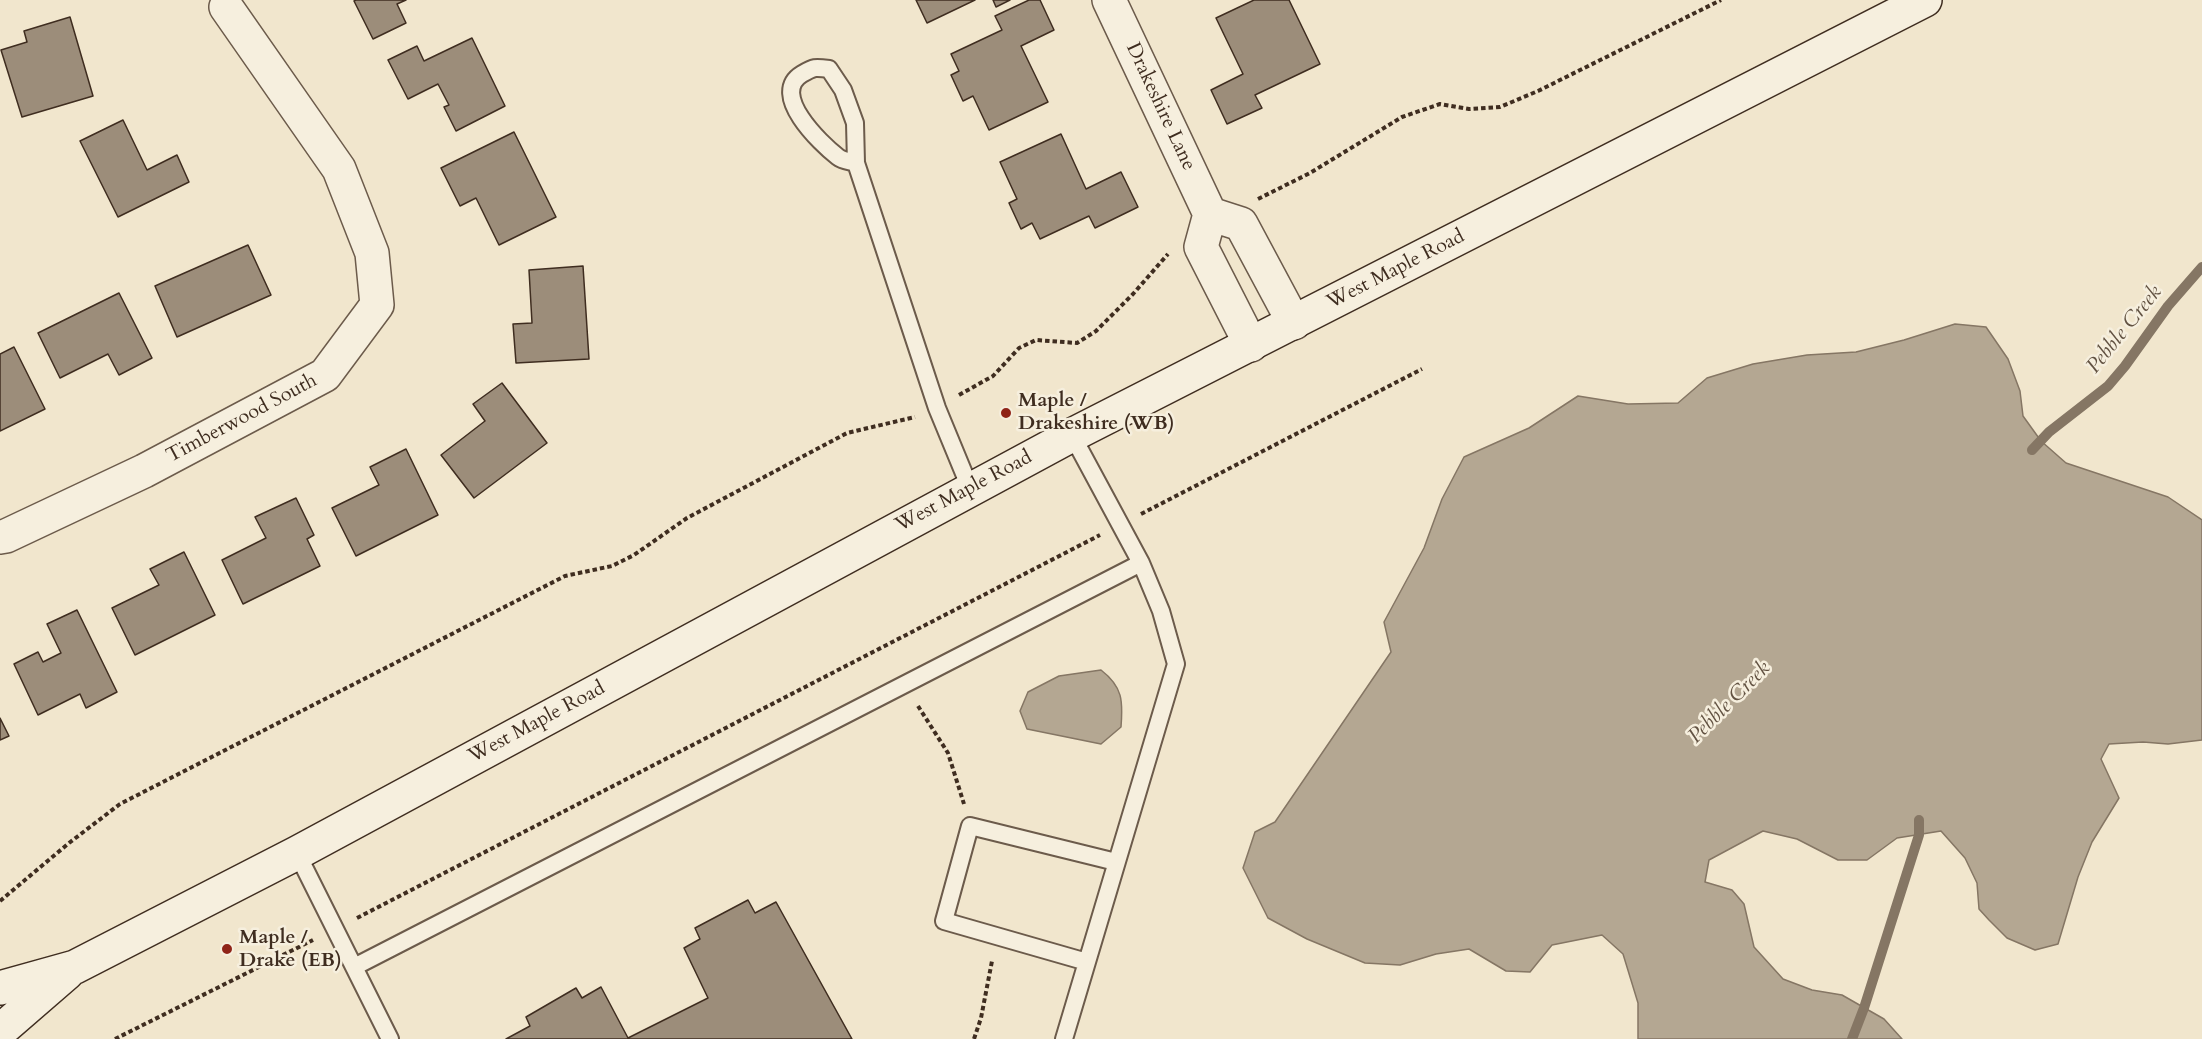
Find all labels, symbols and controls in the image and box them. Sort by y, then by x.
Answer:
street label: Drakeshire Lane [1120,39,1200,175]
street label: West Maple Road [1323,225,1469,315]
water label: Pebble Creek [2082,281,2168,379]
street label: Timberwood South [163,369,321,469]
place label: Maple / Drakeshire (WB) [1018,389,1175,436]
marker: Maple / Drakeshire (WB) [999,406,1013,420]
street label: West Maple Road [892,446,1036,538]
water label: Pebble Creek [1684,657,1776,749]
street label: West Maple Road [465,677,609,769]
place label: Maple / Drake (EB) [239,926,342,973]
marker: Maple / Drake (EB) [220,942,234,956]

